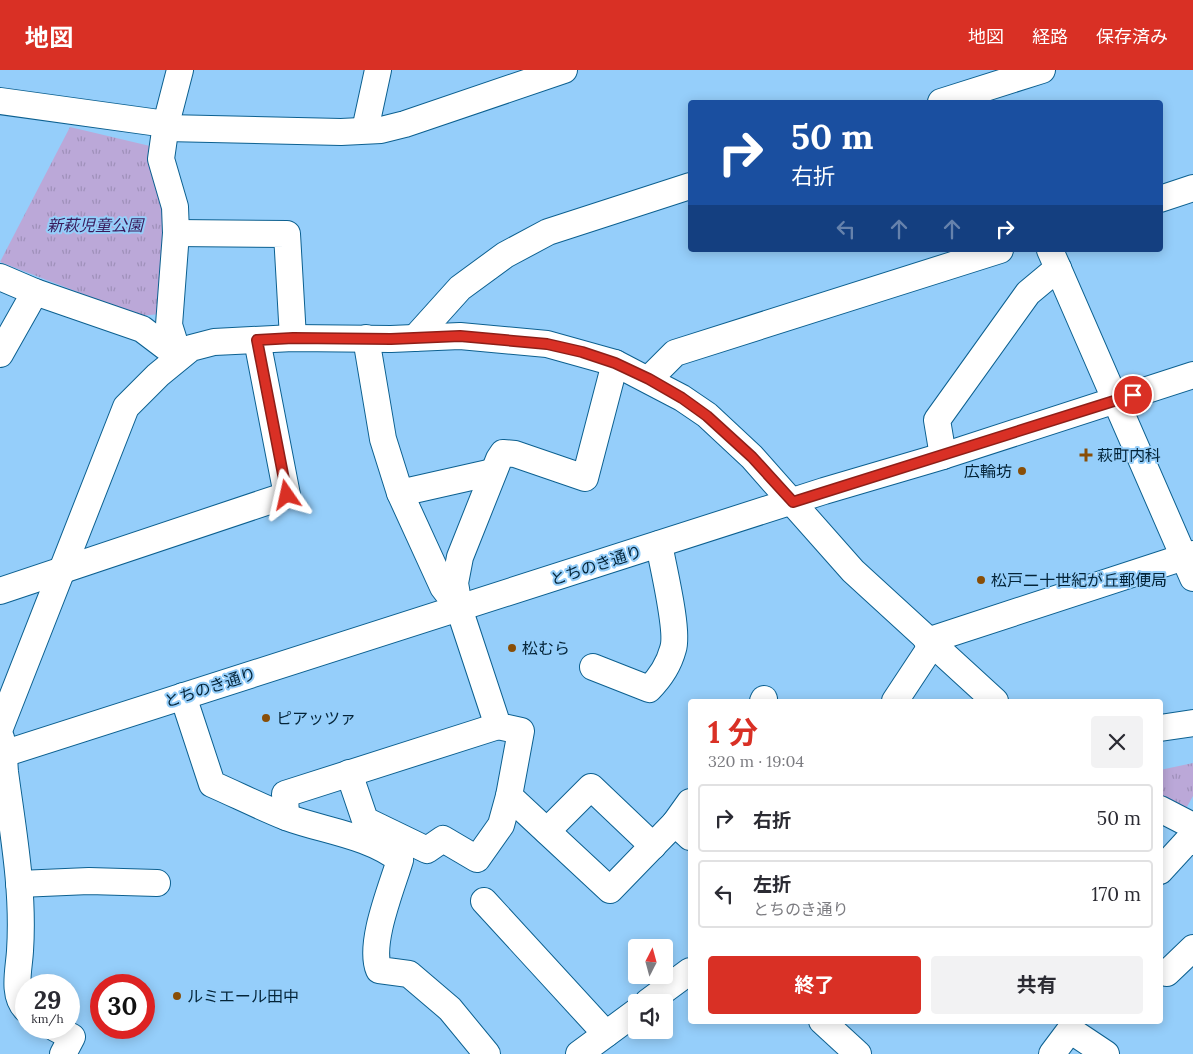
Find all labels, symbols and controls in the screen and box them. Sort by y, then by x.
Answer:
text: 地図 [25,22,73,53]
text: 地図 [968,25,1004,48]
text: 経路 [1032,25,1068,48]
text: 保存済み [1096,25,1168,48]
text: 50 m [791,114,874,159]
icon: right [708,120,773,185]
text: 右折 [791,162,835,190]
park label: 新萩児童公園 [47,215,145,235]
icon: left [832,215,860,243]
icon: ahead [885,215,913,243]
icon: ahead [938,215,966,243]
icon: right [991,215,1019,243]
pin [1112,374,1154,416]
icon: arrive [1119,381,1147,409]
place label: 萩町内科 [1097,445,1161,465]
marker: 萩町内科 [1079,448,1093,462]
place label: 広輪坊 [964,461,1012,481]
marker: 広輪坊 [1016,465,1028,477]
position arrow [260,468,312,520]
street label: とちのき通り [547,541,645,589]
place label: 松戸二十世紀が丘郵便局 [991,570,1167,590]
marker: 松戸二十世紀が丘郵便局 [975,574,987,586]
place label: 松むら [522,638,570,658]
marker: 松むら [506,642,518,654]
street label: とちのき通り [161,663,259,711]
place label: ピアッツァ [276,708,356,728]
marker: ピアッツァ [260,712,272,724]
text: 1 分 [708,713,758,751]
button: close [1091,716,1143,768]
text: 320 m · 19:04 [708,751,804,771]
icon: right [710,804,738,832]
text: 50 m [1097,806,1141,830]
text: 右折 [753,808,791,832]
text: 左折 [753,872,791,896]
icon: left [710,880,738,908]
text: 170 m [1092,882,1141,906]
text: とちのき通り [753,899,849,919]
north arrow [628,939,672,984]
map controls [628,939,673,1039]
button: 終了 [708,956,921,1014]
button: 共有 [931,956,1143,1014]
speed limit sign: 30 [90,974,155,1039]
text: 29 [34,984,61,1016]
place label: ルミエール田中 [187,986,299,1006]
marker: ルミエール田中 [171,990,183,1002]
button: sound [628,994,673,1039]
text: km/h [31,1011,64,1026]

